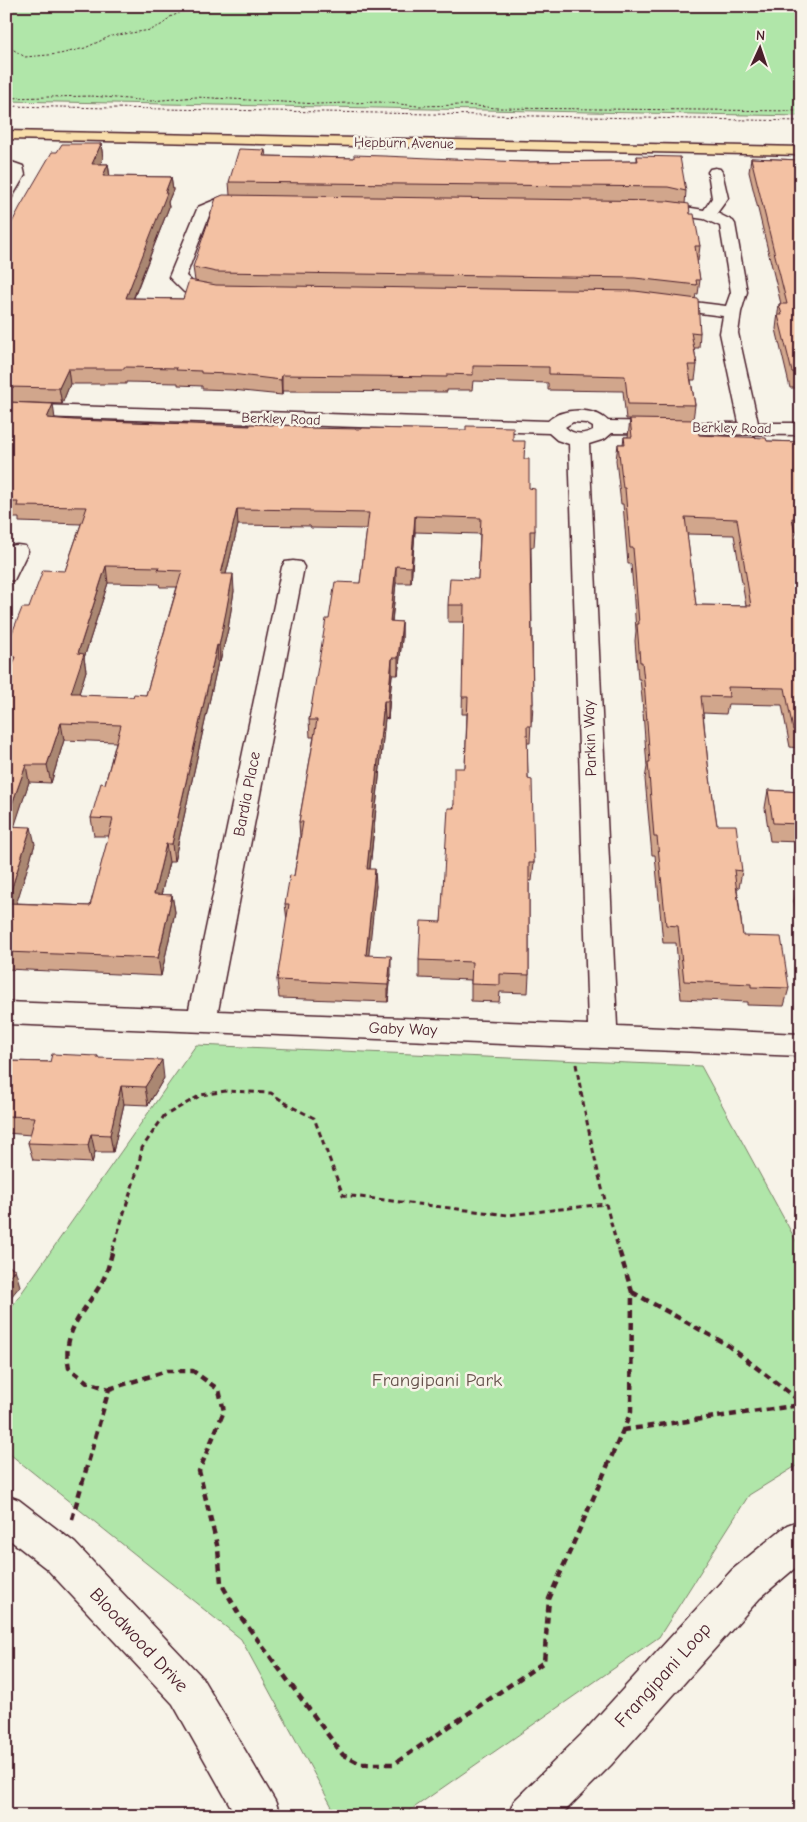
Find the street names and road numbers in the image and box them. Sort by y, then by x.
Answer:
street label: Hepburn Avenue [354,134,454,152]
street label: Berkley Road [241,409,321,429]
street label: Berkley Road [692,419,772,437]
street label: Parkin Way [580,699,600,777]
street label: Bardia Place [230,750,264,838]
street label: Gaby Way [368,1019,439,1039]
street label: Bloodwood Drive [85,1583,193,1697]
street label: Frangipani Loop [610,1618,716,1732]

